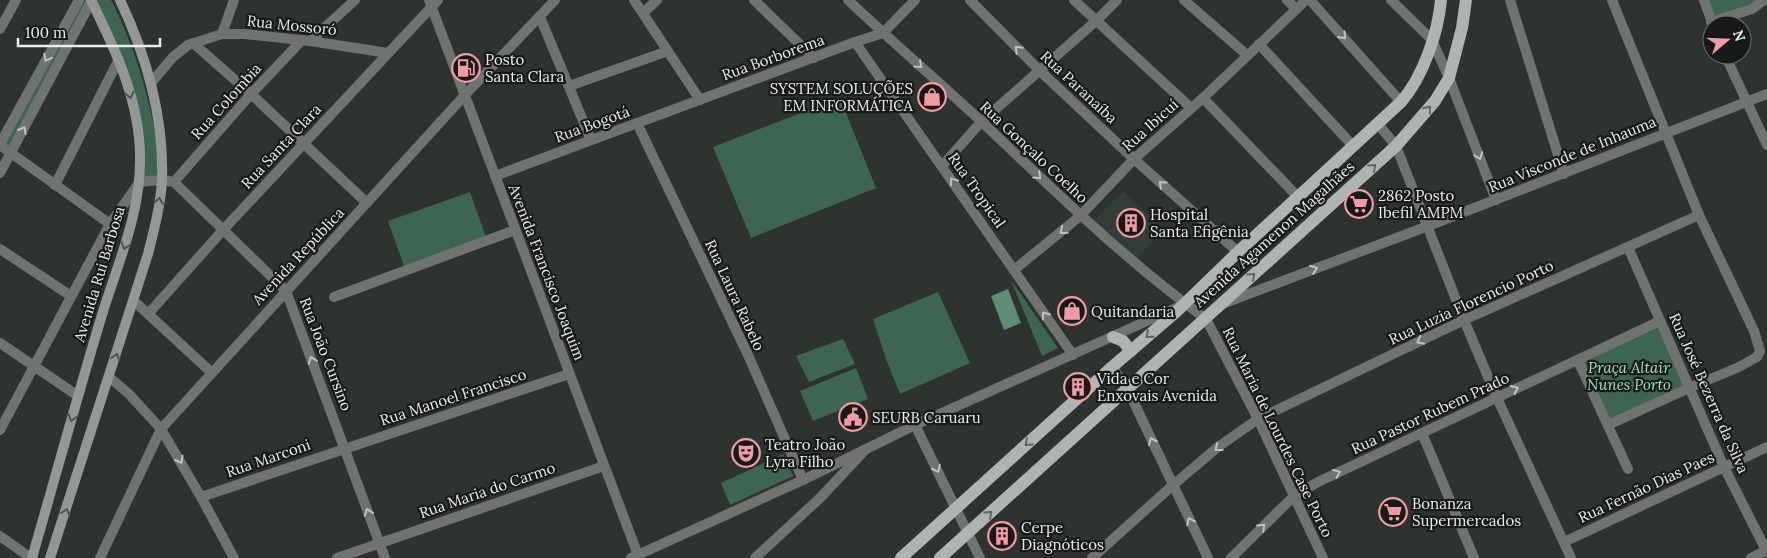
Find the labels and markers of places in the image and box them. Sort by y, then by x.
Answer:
place label: Posto Santa Clara [485,50,564,86]
fuel station icon: Posto Santa Clara [451,53,481,83]
place label: SYSTEM SOLUÇÕES EM INFORMÁTICA [770,79,914,115]
shop icon: SYSTEM SOLUÇÕES EM INFORMÁTICA [917,82,947,112]
place label: 2862 Posto Ibefil AMPM [1378,186,1463,222]
supermarket icon: 2862 Posto Ibefil AMPM [1344,189,1374,219]
place label: Hospital Santa Efigênia [1150,205,1249,241]
building icon: Hospital Santa Efigênia [1116,208,1146,238]
shop icon: Quitandaria [1057,296,1087,326]
place label: Quitandaria [1091,302,1174,321]
place label: Vida e Cor Enxovais Avenida [1096,369,1217,405]
building icon: Vida e Cor Enxovais Avenida [1063,372,1093,402]
public building icon: SEURB Caruaru [838,402,868,432]
place label: SEURB Caruaru [872,408,981,427]
place label: Teatro João Lyra Filho [765,435,846,471]
theatre icon: Teatro João Lyra Filho [731,438,761,468]
place label: Bonanza Supermercados [1412,494,1521,530]
supermarket icon: Bonanza Supermercados [1378,497,1408,527]
place label: Cerpe Diagnóticos [1021,518,1104,554]
building icon: Cerpe Diagnóticos [987,521,1017,551]

